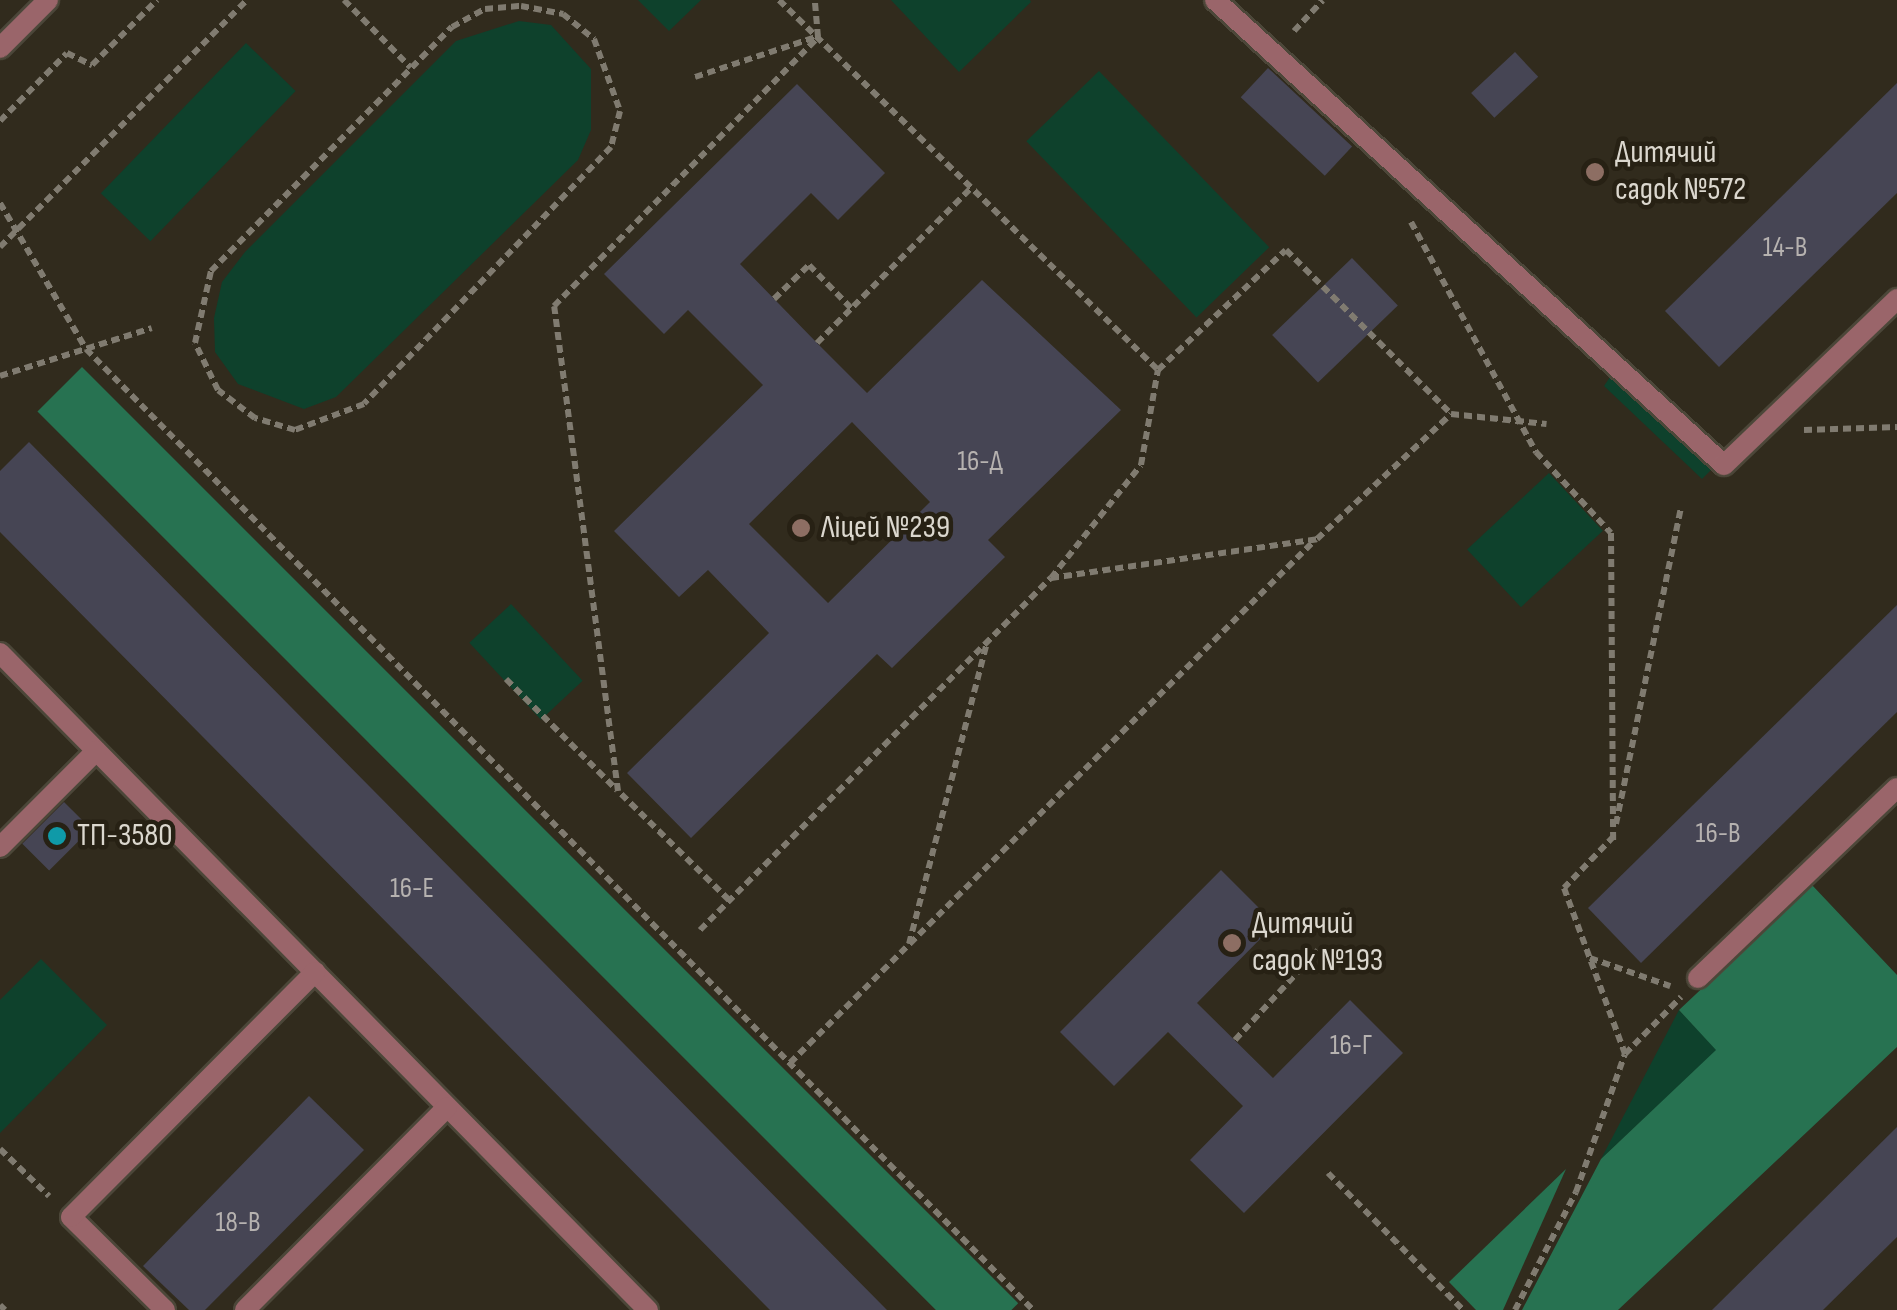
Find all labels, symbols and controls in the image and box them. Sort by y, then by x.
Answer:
place label: Дитячий садок №572 [1615,135,1746,210]
marker: Дитячий садок №572 [1584,161,1606,183]
house number: 14-В [1763,231,1807,265]
house number: 16-Д [957,445,1003,479]
place label: Ліцей №239 [821,509,950,547]
marker: Ліцей №239 [790,517,812,539]
place label: ТП-3580 [77,817,173,855]
house number: 16-В [1696,817,1740,851]
marker: ТП-3580 [46,825,68,847]
house number: 16-Е [390,872,434,906]
place label: Дитячий садок №193 [1252,906,1383,981]
marker: Дитячий садок №193 [1221,932,1243,954]
house number: 16-Г [1330,1029,1372,1063]
house number: 18-В [216,1206,260,1240]

